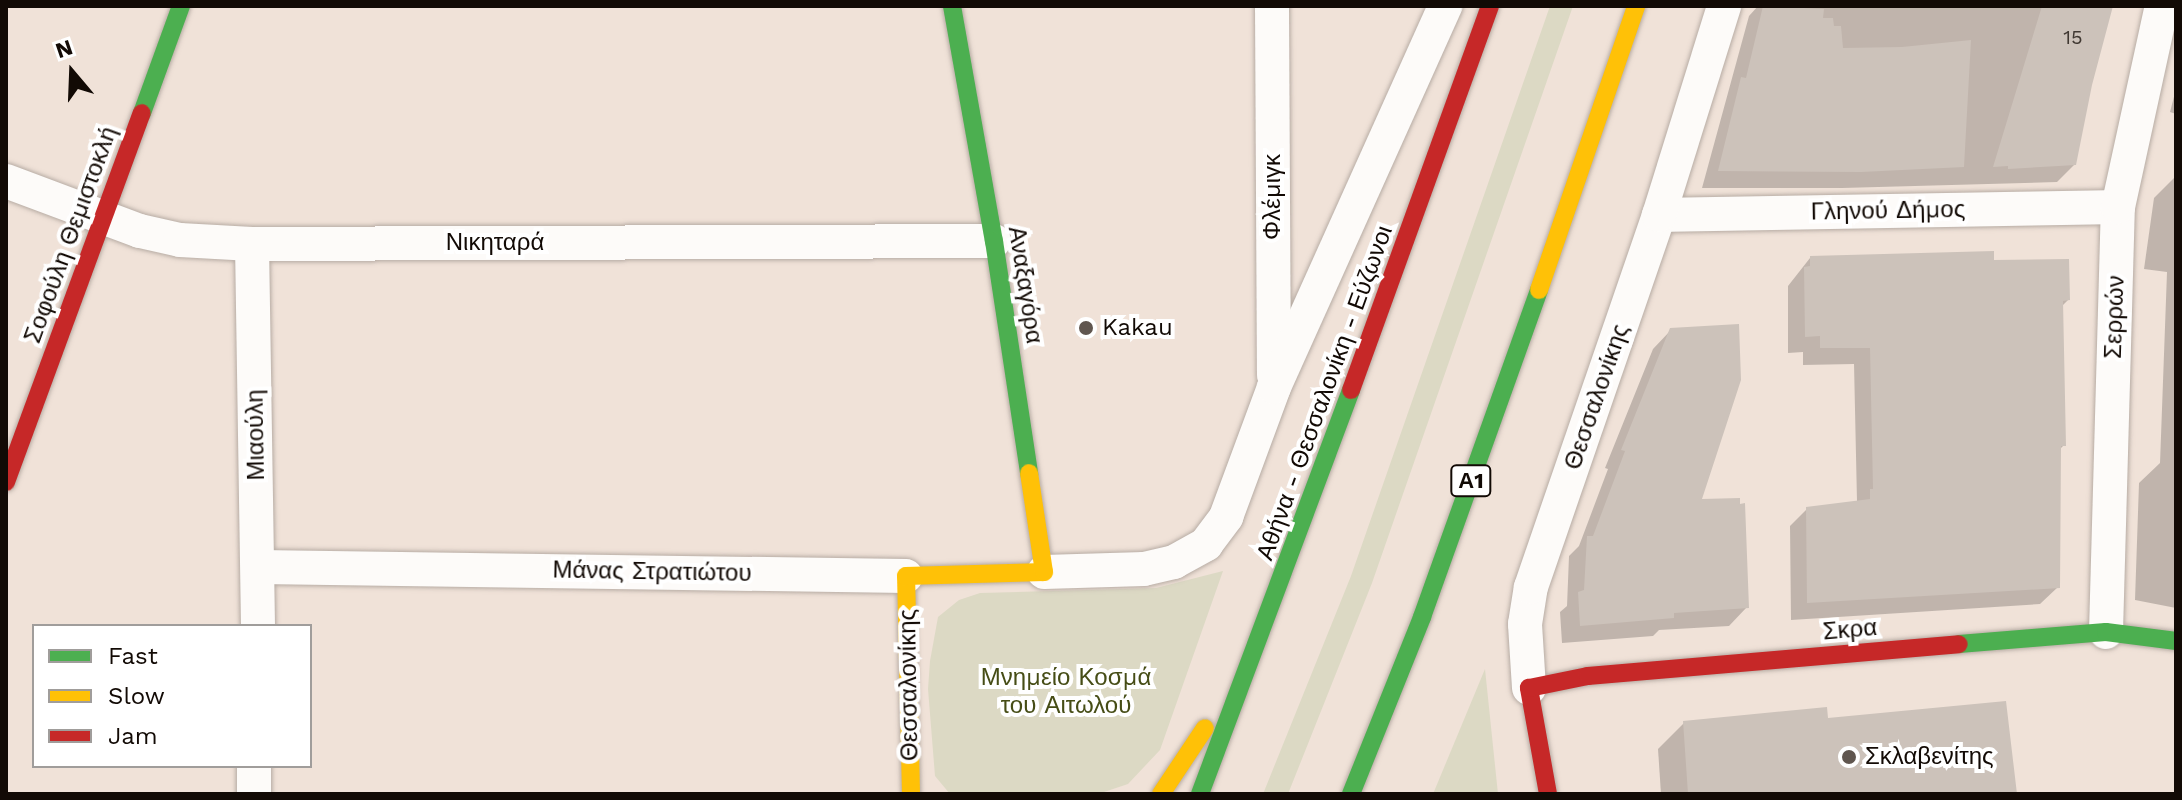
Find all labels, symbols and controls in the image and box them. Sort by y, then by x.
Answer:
house number: 15 [2063,25,2083,49]
north arrow [32,32,112,112]
text: N [52,34,76,63]
street label: Σοφούλη Θεμιστοκλή [18,123,124,347]
street label: Φλέμιγκ [1259,154,1287,240]
street label: Γληνού Δήμος [1811,195,1965,227]
street label: Αθήνα - Θεσσαλονίκη - Εύζωνοι [1251,222,1399,564]
street label: Αναξαγόρα [1002,224,1048,346]
street label: Νικηταρά [446,229,544,257]
street label: Σερρών [2099,275,2131,359]
place label: Kakau [1102,314,1173,342]
marker: Kakau [1077,319,1095,337]
street label: Θεσσαλονίκης [1559,320,1635,474]
street label: Μιαούλη [241,389,271,481]
road number: Α1 [1449,463,1493,499]
street label: Μάνας Στρατιώτου [552,556,752,588]
street label: Θεσσαλονίκης [893,609,925,761]
street label: Σκρα [1822,613,1878,647]
legend [32,624,312,768]
text: Fast [108,642,158,670]
park label: Μνημείο Κοσμά του Αιτωλού [981,664,1151,720]
text: Slow [108,682,165,710]
text: Jam [108,722,158,750]
place label: Σκλαβενίτης [1865,743,1994,771]
marker: Σκλαβενίτης [1840,748,1858,766]

